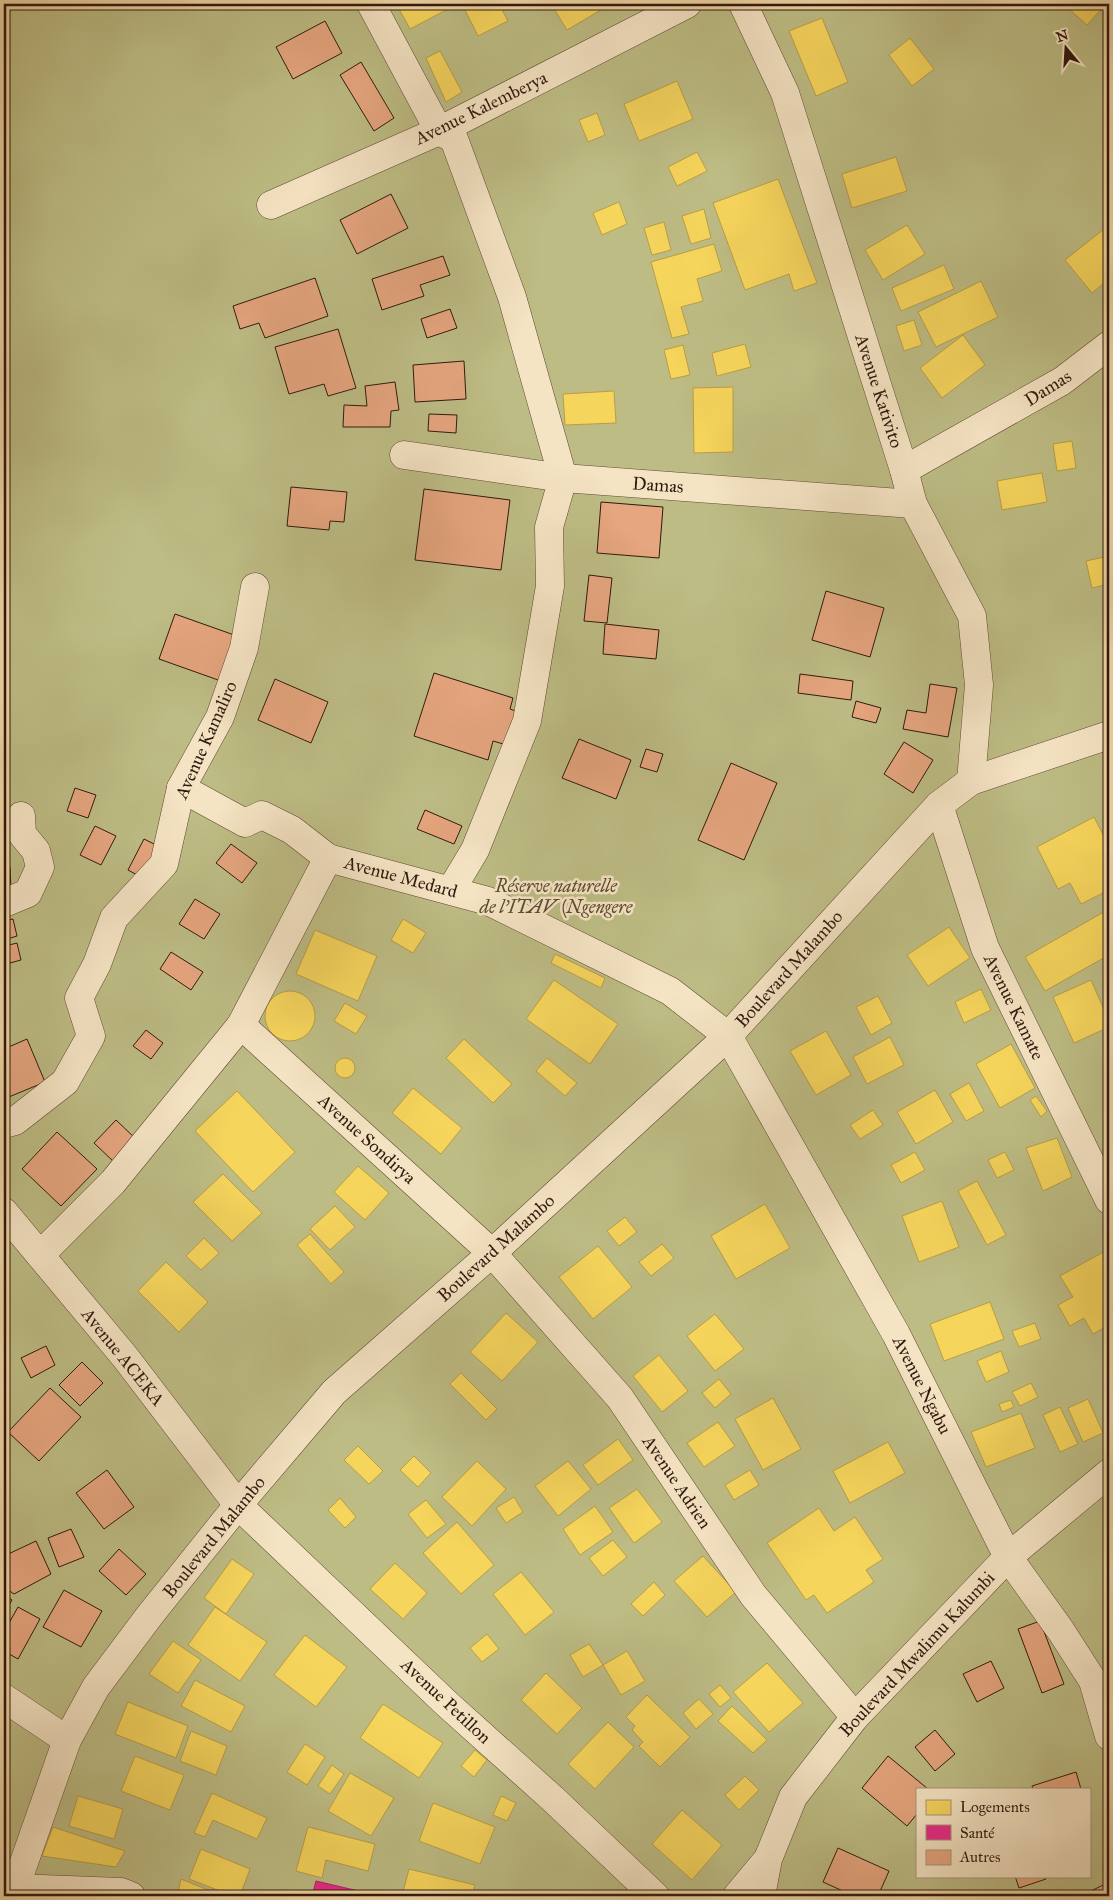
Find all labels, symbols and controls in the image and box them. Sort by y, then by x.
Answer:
north arrow [1040,22,1090,72]
text: N [1054,26,1071,46]
street label: Avenue Kalemberya [410,66,551,150]
street label: Avenue Kativito [850,330,908,451]
street label: Damas [1020,365,1076,411]
street label: Damas [632,472,684,498]
street label: Avenue Kamaliro [170,678,242,803]
street label: Avenue Medard [341,851,460,903]
park label: Réserve naturelle de l'ITAV (Ngengere [479,875,634,918]
street label: Boulevard Malambo [731,906,847,1032]
street label: Avenue Kamate [978,950,1049,1063]
street label: Avenue Sondirya [313,1089,421,1189]
street label: Boulevard Malambo [433,1190,559,1306]
street label: Avenue ACEKA [76,1303,169,1410]
street label: Avenue Ngabu [887,1331,956,1439]
street label: Avenue Adrien [637,1430,716,1533]
street label: Boulevard Malambo [158,1472,270,1602]
street label: Boulevard Mwalimu Kalumbi [835,1567,999,1741]
street label: Avenue Petillon [396,1653,496,1749]
legend [916,1788,1090,1878]
text: Logements [960,1798,1030,1816]
text: Santé [960,1824,995,1842]
text: Autres [959,1848,1000,1866]

